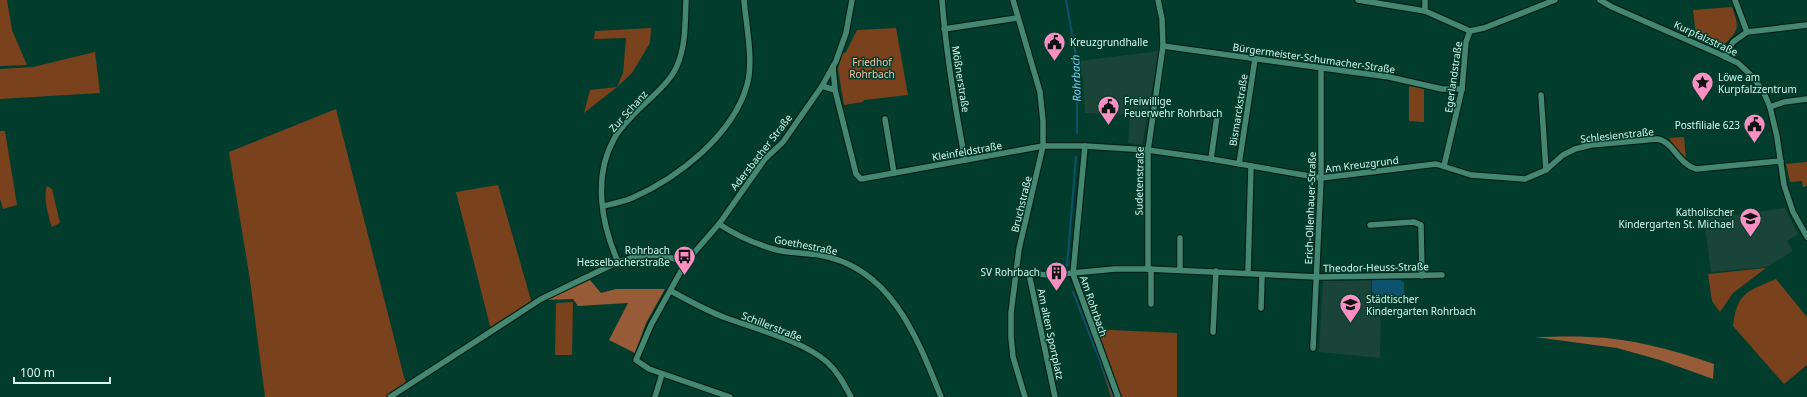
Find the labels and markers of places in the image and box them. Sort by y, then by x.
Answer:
public building icon: Kreuzgrundhalle [1041,29,1067,62]
place label: Kreuzgrundhalle [1070,35,1148,49]
place icon: Löwe am Kurpfalzzentrum [1689,70,1715,103]
place label: Löwe am Kurpfalzzentrum [1718,70,1797,96]
public building icon: Freiwillige Feuerwehr Rohrbach [1096,94,1122,127]
place label: Freiwillige Feuerwehr Rohrbach [1124,94,1223,120]
public building icon: Postfiliale 623 [1742,112,1768,145]
place label: Postfiliale 623 [1675,118,1740,132]
place label: Katholischer Kindergarten St. Michael [1618,205,1734,231]
school or university icon: Katholischer Kindergarten St. Michael [1737,205,1763,238]
place label: Rohrbach Hesselbacherstraße [577,243,670,269]
bus stop icon: Rohrbach Hesselbacherstraße [672,243,698,276]
building icon: SV Rohrbach [1043,259,1069,292]
place label: SV Rohrbach [981,265,1040,279]
school or university icon: Städtischer Kindergarten Rohrbach [1338,292,1364,325]
place label: Städtischer Kindergarten Rohrbach [1366,292,1476,318]

